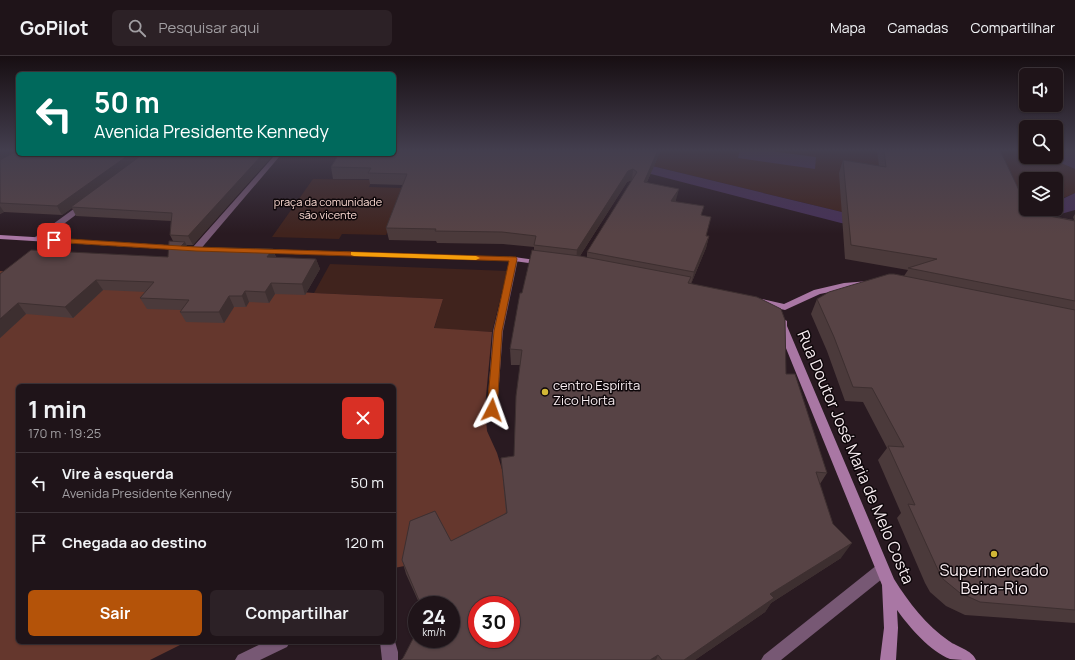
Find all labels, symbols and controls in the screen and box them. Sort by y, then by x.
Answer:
search box [112,10,392,46]
text: GoPilot [20,15,88,41]
icon: search [126,17,148,39]
text: Pesquisar aqui [158,17,260,38]
text: Mapa [830,18,866,37]
text: Camadas [888,18,948,37]
text: Compartilhar [970,18,1055,37]
map controls [1019,68,1063,216]
button: sound [1019,68,1063,112]
text: 50 m [94,83,160,121]
icon: left [28,88,80,140]
text: Avenida Presidente Kennedy [94,119,329,143]
button: search [1019,120,1063,164]
button: layers [1019,172,1063,216]
park label: praça da comunidade são vicente [274,194,383,222]
pin [37,223,71,257]
icon: arrive [43,229,65,251]
street label: Rua Doutor José Maria de Melo Costa [792,327,920,587]
place label: centro Espírita Zico Horta [553,376,640,409]
marker: centro Espírita Zico Horta [540,387,550,397]
position arrow [471,389,513,431]
text: 1 min [28,392,87,425]
button: close [342,397,384,439]
text: 170 m · 19:25 [28,424,101,442]
text: Vire à esquerda [62,463,174,484]
icon: left [28,472,50,494]
text: 50 m [350,472,384,493]
text: Avenida Presidente Kennedy [62,484,232,502]
icon: arrive [28,532,50,554]
text: Chegada ao destino [62,532,207,553]
text: 120 m [345,532,384,553]
marker: Supermercado Beira-Rio [989,549,999,559]
place label: Supermercado Beira-Rio [939,559,1049,599]
button: Sair [28,590,202,636]
button: Compartilhar [210,590,384,636]
speed limit sign: 30 [468,596,520,648]
text: 24 [422,603,446,630]
text: km/h [422,625,446,639]

